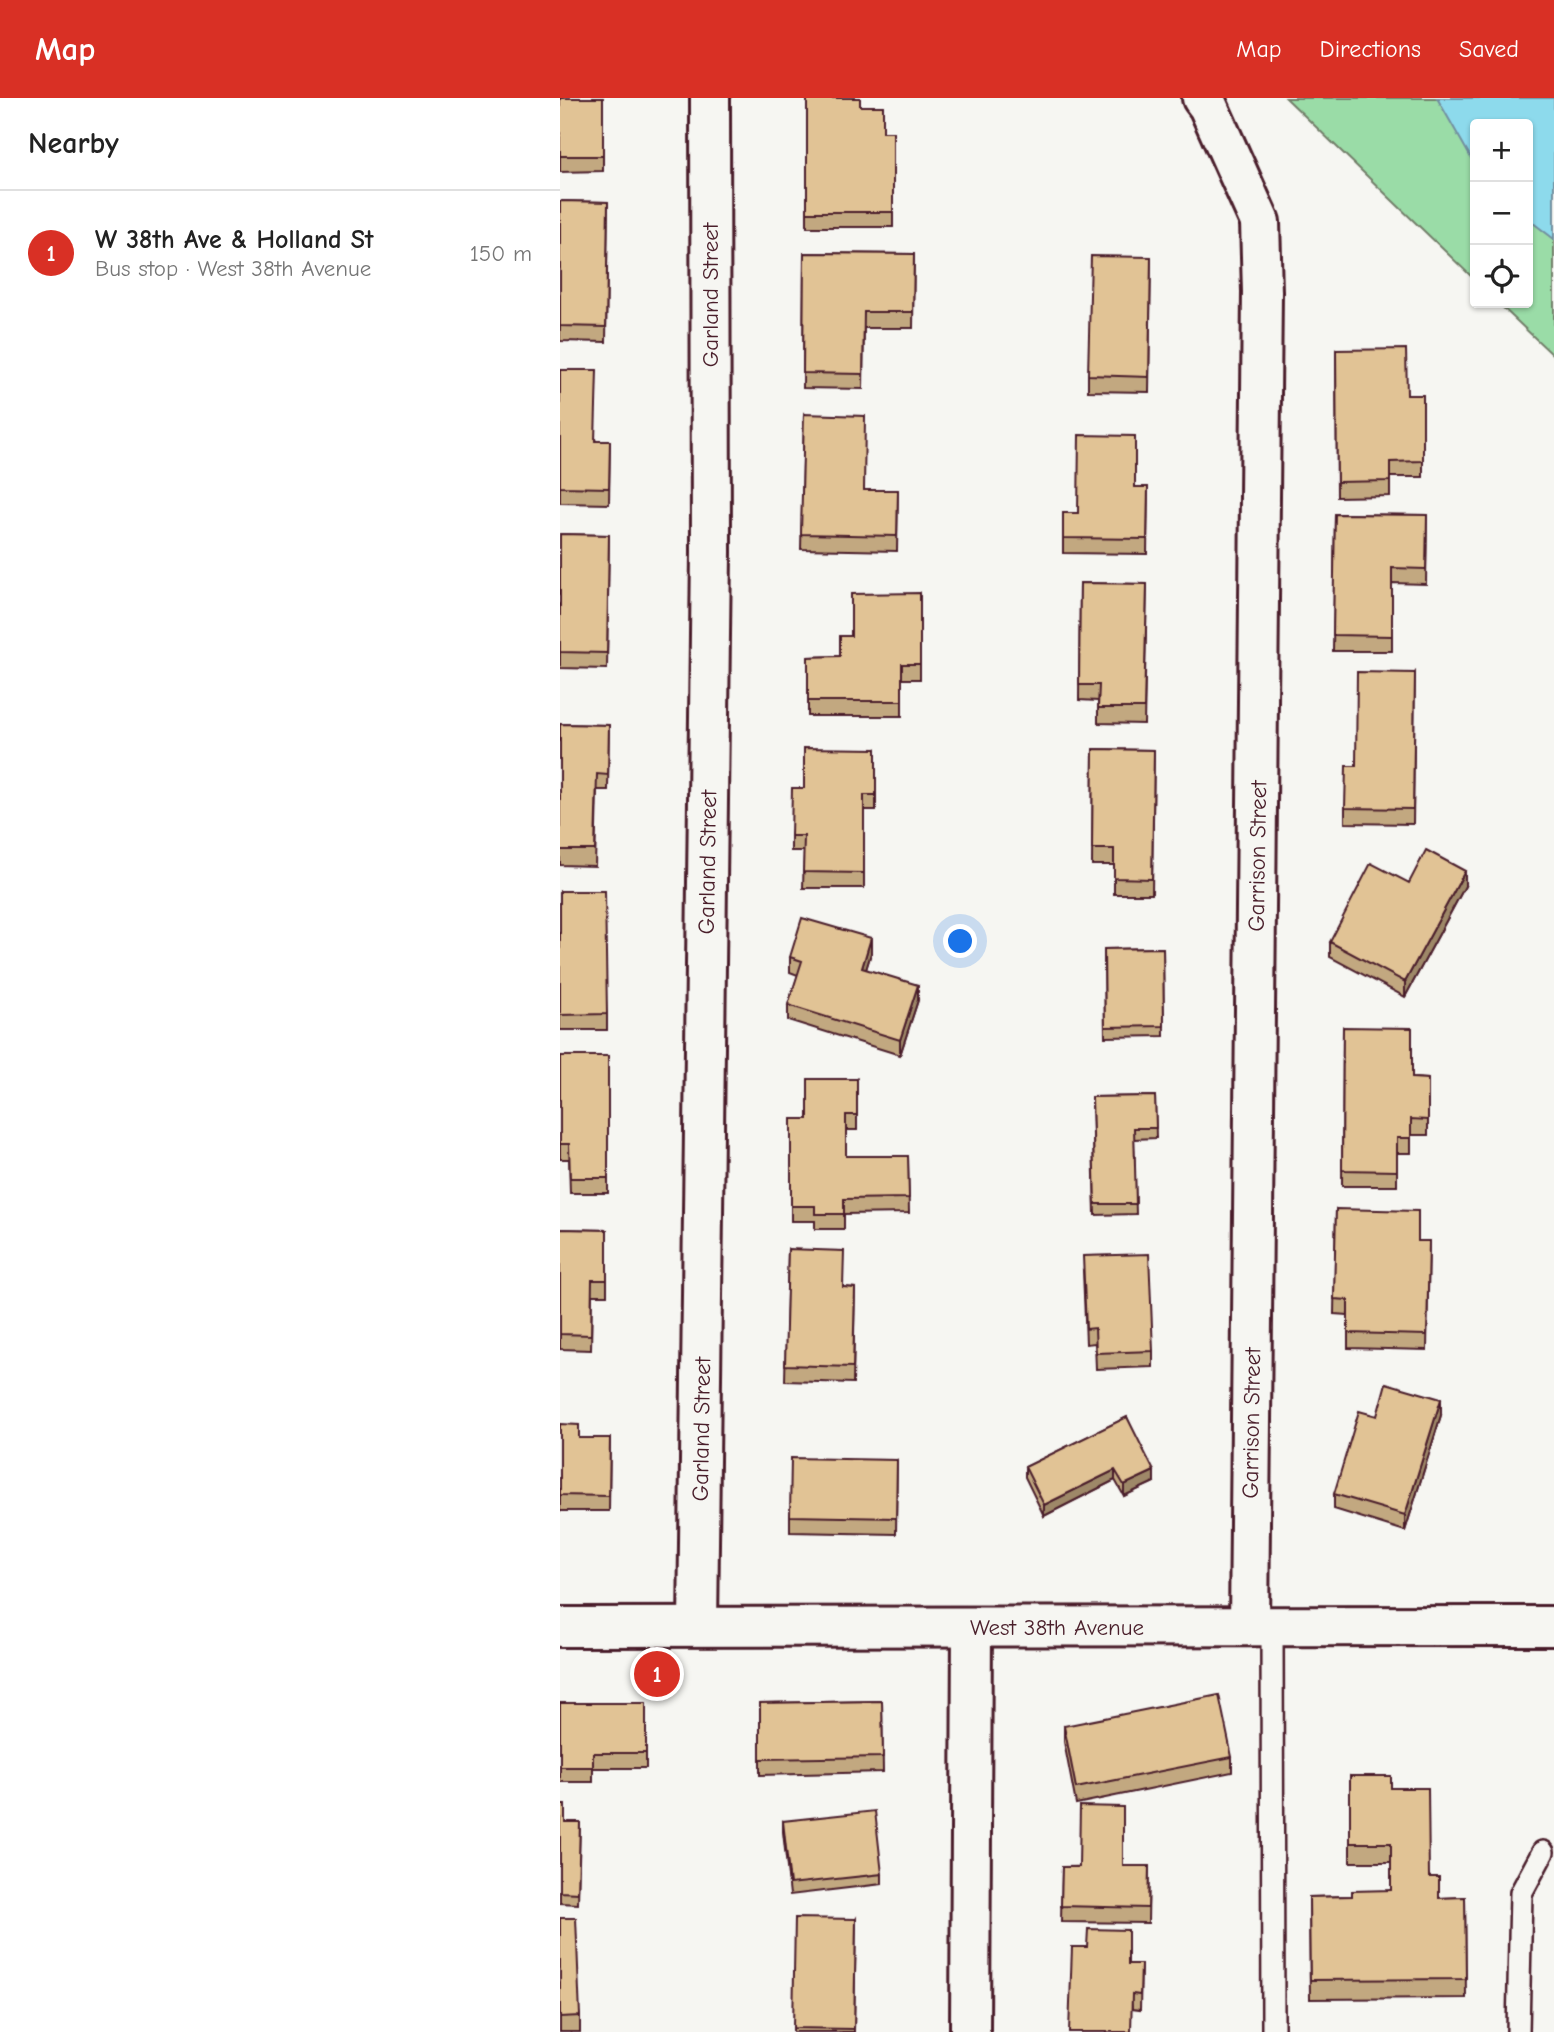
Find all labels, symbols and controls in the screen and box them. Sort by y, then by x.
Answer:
text: Map [35,30,96,68]
text: Map [1236,35,1282,63]
text: Directions [1320,35,1421,63]
text: Saved [1459,35,1519,63]
map controls [1470,119,1533,308]
button: + [1470,119,1533,182]
text: Nearby [28,126,119,161]
button: − [1470,182,1533,245]
street label: Garland Street [697,221,724,367]
text: W 38th Ave & Holland St [95,225,374,255]
text: 1 [46,240,56,267]
text: 150 m [470,240,532,267]
button: locate [1470,245,1533,308]
text: Bus stop · West 38th Avenue [95,255,371,282]
street label: Garrison Street [1243,779,1272,932]
street label: Garland Street [693,788,722,935]
your location [943,924,977,958]
street label: Garrison Street [1237,1346,1266,1499]
street label: Garland Street [687,1355,716,1502]
street label: West 38th Avenue [970,1614,1144,1641]
pin: 1 [634,1648,680,1700]

